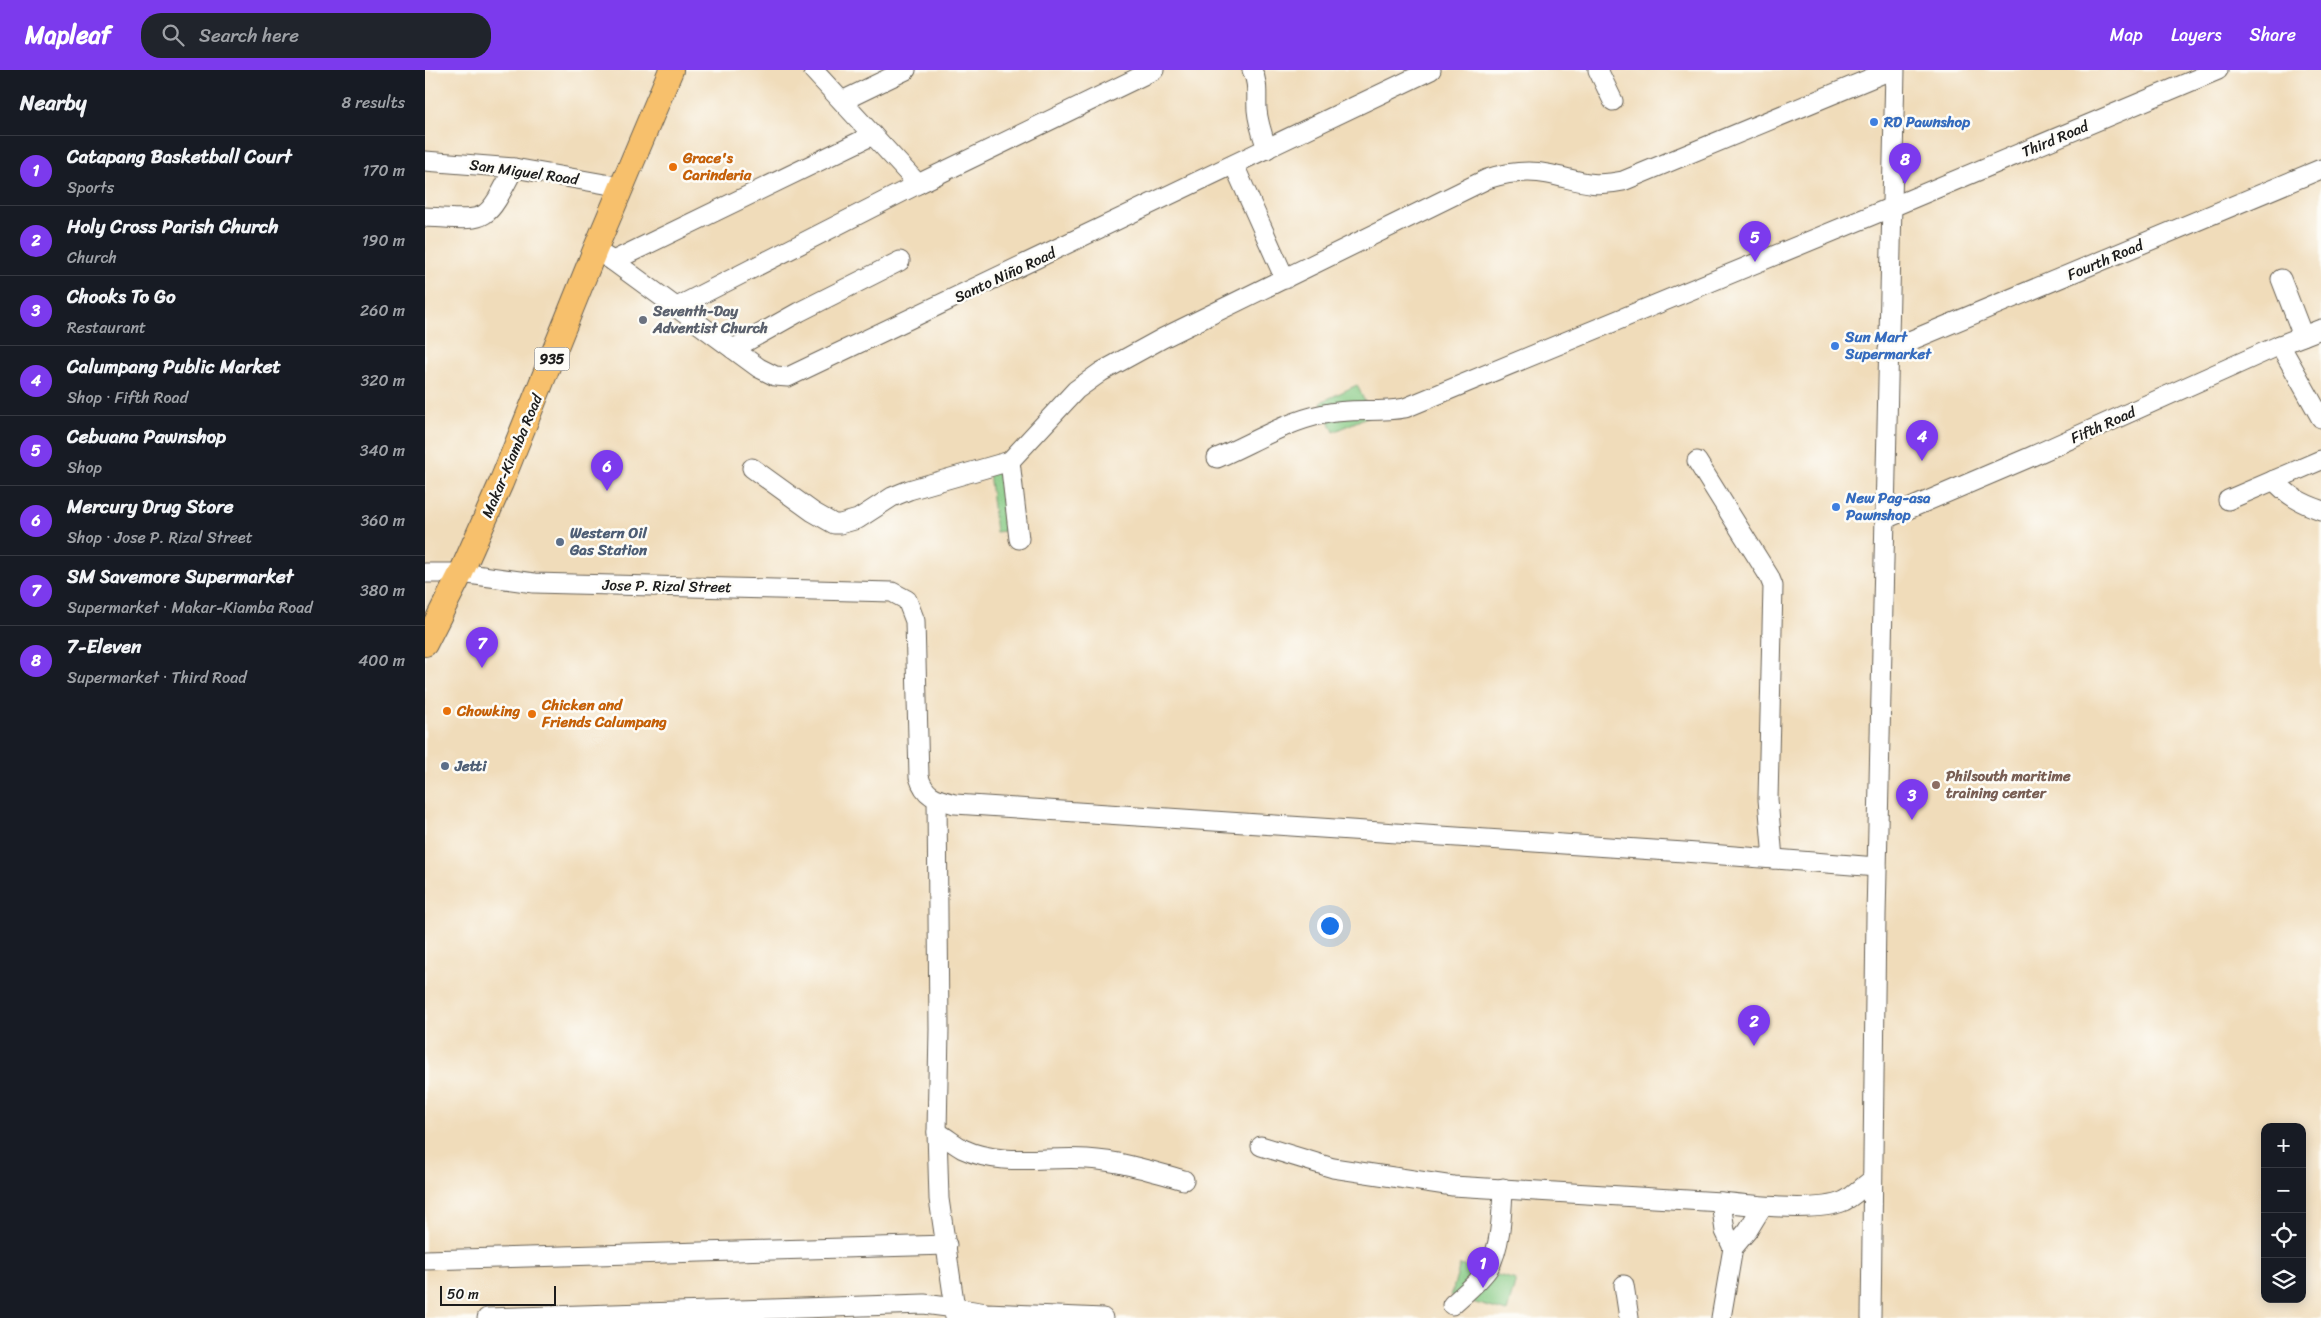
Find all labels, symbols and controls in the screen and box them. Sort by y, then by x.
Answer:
search box [141,13,491,58]
text: Mapleaf [25,14,111,56]
text: Search here [199,19,299,52]
text: Map [2110,19,2143,51]
text: Layers [2171,19,2222,51]
text: Share [2250,19,2296,51]
icon: search [159,21,187,49]
text: Nearby [20,84,86,122]
text: 8 results [342,88,405,117]
place label: RD Pawnshop [1883,109,1970,135]
street label: Third Road [2017,113,2094,165]
marker: RD Pawnshop [1868,116,1880,128]
text: Catapang Basketball Court [67,140,292,173]
pin: 8 [1889,143,1921,184]
place label: Grace's Carinderia [682,145,752,188]
street label: San Miguel Road [468,152,581,193]
text: 1 [33,156,39,185]
text: 170 m [362,156,405,185]
marker: Grace's Carinderia [667,161,679,173]
text: Sports [67,173,114,202]
text: Holy Cross Parish Church [67,210,278,243]
pin: 5 [1739,221,1771,262]
text: 2 [31,226,41,255]
text: 190 m [362,226,405,255]
street label: Fourth Road [2063,232,2148,288]
street label: Santo Niño Road [950,240,1061,310]
text: Church [67,243,117,272]
text: Chooks To Go [67,280,176,313]
text: 3 [32,296,40,325]
text: 260 m [360,296,405,325]
place label: Seventh-Day Adventist Church [652,298,768,341]
text: Restaurant [67,313,146,342]
marker: Seventh-Day Adventist Church [637,314,649,326]
place label: Sun Mart Supermarket [1844,324,1932,367]
marker: Sun Mart Supermarket [1829,340,1841,352]
road number: 935 [535,348,569,370]
text: Calumpang Public Market [67,350,281,383]
text: 4 [31,366,41,395]
text: 320 m [360,366,405,395]
text: Shop · Fifth Road [67,383,188,412]
street label: Makar-Kiamba Road [474,389,550,522]
street label: Fifth Road [2066,399,2141,451]
text: Cebuana Pawnshop [67,420,226,453]
pin: 4 [1906,420,1938,461]
text: 5 [31,436,41,465]
text: 340 m [360,436,405,465]
pin: 6 [591,450,623,491]
text: Shop [67,453,102,482]
place label: New Pag-asa Pawnshop [1845,485,1931,528]
text: Mercury Drug Store [67,490,234,523]
marker: New Pag-asa Pawnshop [1830,501,1842,513]
text: 6 [31,506,41,535]
text: 360 m [361,506,405,535]
place label: Western Oil Gas Station [569,520,648,563]
text: Shop · Jose P. Rizal Street [67,523,253,552]
marker: Western Oil Gas Station [554,536,566,548]
text: SM Savemore Supermarket [67,560,293,593]
street label: Jose P. Rizal Street [601,572,732,600]
text: 7 [31,576,41,605]
text: 380 m [360,576,405,605]
text: Supermarket · Makar-Kiamba Road [67,593,313,622]
pin: 7 [466,627,498,668]
text: 7-Eleven [67,630,141,663]
text: 8 [31,646,41,675]
text: 400 m [358,646,405,675]
text: Supermarket · Third Road [67,663,247,692]
place label: Chicken and Friends Calumpang [541,692,667,735]
place label: Chowking [456,698,520,724]
marker: Chowking [441,705,453,717]
marker: Chicken and Friends Calumpang [526,708,538,720]
place label: Jetti [454,753,487,779]
marker: Jetti [439,760,451,772]
place label: Philsouth maritime training center [1946,763,2071,806]
pin: 3 [1896,779,1928,820]
marker: Philsouth maritime training center [1930,779,1942,791]
your location [1317,913,1343,939]
pin: 2 [1738,1005,1770,1046]
map controls [2261,1123,2306,1303]
button: + [2261,1123,2306,1168]
button: − [2261,1168,2306,1213]
button: locate [2261,1213,2306,1258]
pin: 1 [1467,1247,1499,1288]
button: layers [2261,1258,2306,1303]
text: 50 m [447,1282,479,1307]
scale bar [440,1283,556,1306]

